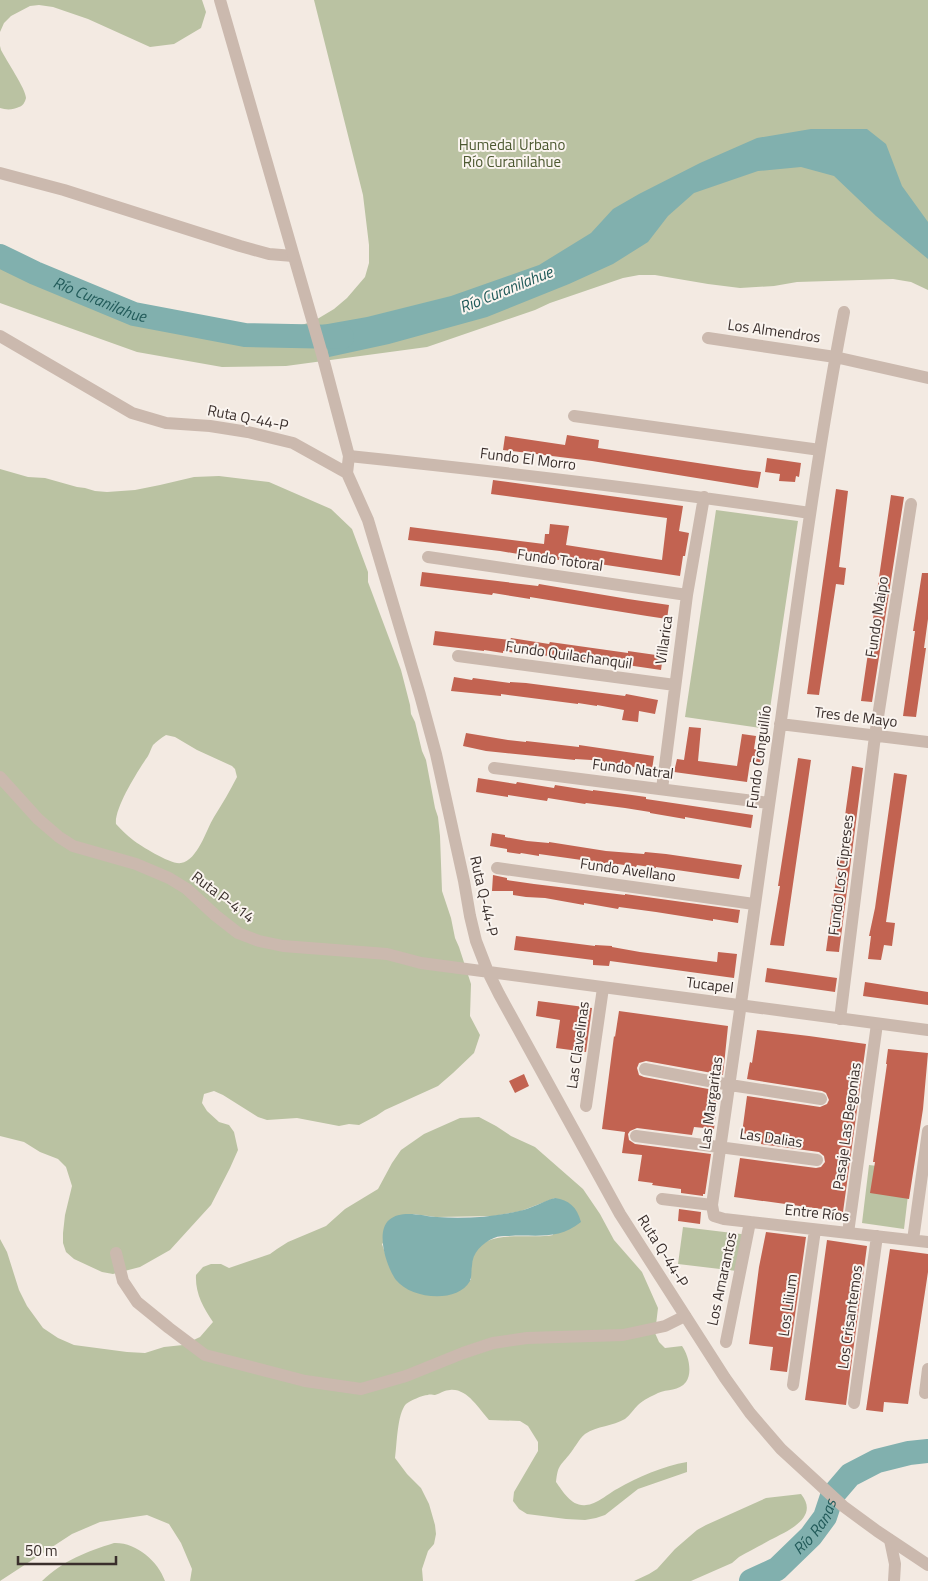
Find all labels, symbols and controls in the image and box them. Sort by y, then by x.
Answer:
park label: Humedal Urbano Río Curanilahue [459,133,565,173]
water label: Río Curanilahue [456,259,558,319]
water label: Río Curanilahue [50,270,150,328]
street label: Los Almendros [726,313,822,348]
street label: Ruta Q-44-P [206,398,291,437]
street label: Fundo El Morro [479,441,577,476]
street label: Fundo Totoral [516,542,605,577]
street label: Fundo Maipo [859,575,894,659]
street label: Villarica [649,614,678,666]
street label: Fundo Quilachanquil [504,634,634,675]
street label: Tres de Mayo [813,700,899,733]
street label: Fundo Conguillío [740,704,777,810]
street label: Fundo Natral [591,752,675,785]
street label: Fundo Los Cipreses [822,813,859,937]
street label: Fundo Avellano [579,851,678,888]
street label: Ruta Q-44-P [464,853,505,939]
street label: Ruta P-414 [187,865,260,928]
street label: Tucapel [685,970,735,999]
street label: Las Clavelinas [560,1000,595,1090]
street label: Las Margaritas [693,1055,728,1151]
street label: Pasaje Las Begonias [826,1061,867,1191]
street label: Las Dalias [738,1122,804,1153]
street label: Entre Ríos [784,1198,851,1227]
street label: Ruta Q-44-P [632,1210,695,1292]
street label: Los Amarantos [700,1230,743,1328]
street label: Los Crisantemos [831,1263,868,1370]
street label: Los Lilium [772,1272,803,1338]
water label: Río Ranas [787,1495,842,1560]
scale bar [18,1534,115,1566]
text: 50 m [25,1539,58,1562]

